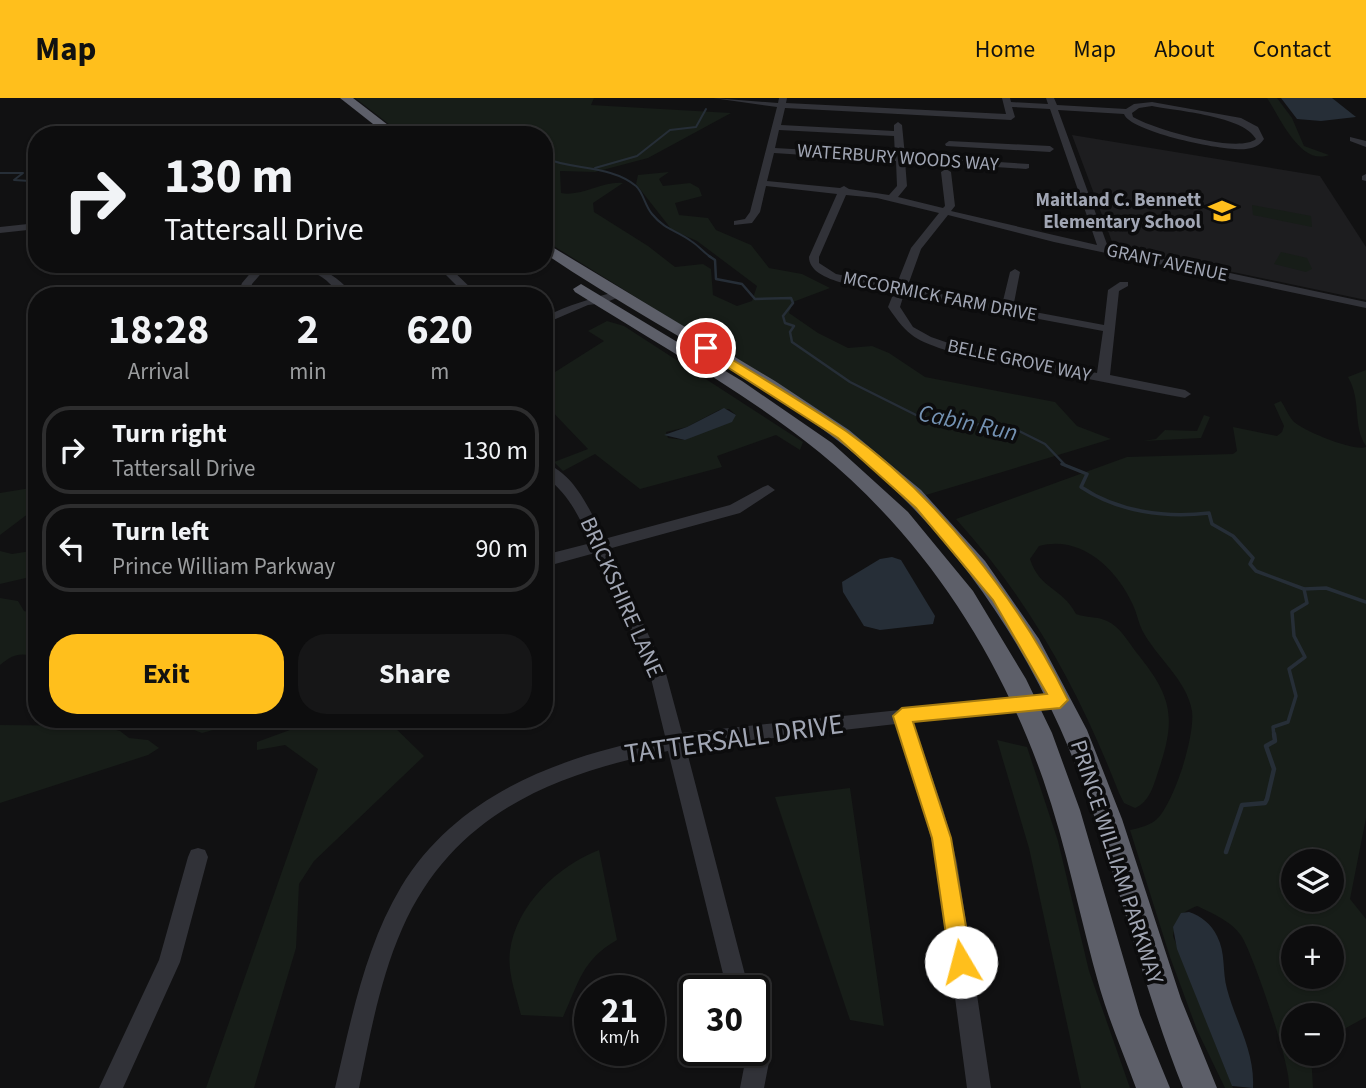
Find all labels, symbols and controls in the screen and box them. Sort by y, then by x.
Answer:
text: Map [35,26,96,73]
text: Home [975,32,1035,67]
text: Map [1073,32,1116,67]
text: About [1154,32,1215,67]
text: Contact [1253,32,1331,67]
street label: WATERBURY WOODS WAY [796,137,1001,179]
text: 130 m [164,142,293,212]
icon: right [49,154,140,245]
place label: Maitland C. Bennett Elementary School [1036,187,1202,236]
school or university icon: Maitland C. Bennett Elementary School [1207,196,1237,226]
text: Tattersall Drive [164,207,364,253]
street label: GRANT AVENUE [1104,237,1230,289]
street label: MCCORMICK FARM DRIVE [841,265,1039,329]
text: 18:28 [108,300,209,360]
text: 2 [297,300,319,360]
text: 620 [406,300,473,360]
pin [676,318,736,378]
icon: arrive [687,329,725,367]
street label: BELLE GROVE WAY [945,333,1094,390]
text: Arrival [128,355,190,388]
text: min [289,355,327,388]
text: m [430,355,449,388]
water label: Cabin Run [915,395,1021,451]
text: Turn right [112,415,227,452]
icon: right [53,431,91,469]
text: 130 m [462,432,528,469]
text: Tattersall Drive [112,452,255,485]
street label: BRICKSHIRE LANE [572,511,672,683]
text: Turn left [112,513,209,550]
icon: left [53,529,91,567]
text: 90 m [475,530,528,567]
text: Prince William Parkway [112,550,335,583]
button: Exit [49,634,284,714]
button: Share [298,634,532,714]
street label: TATTERSALL DRIVE [622,704,846,774]
street label: PRINCE WILLIAM PARKWAY [1062,736,1172,988]
map controls [1281,849,1344,1066]
button: layers [1281,849,1344,912]
position arrow [924,925,998,999]
button: + [1281,926,1344,989]
speed limit sign: 30 [679,975,770,1066]
text: 21 [601,986,638,1036]
button: − [1281,1003,1344,1066]
text: km/h [600,1025,639,1050]

